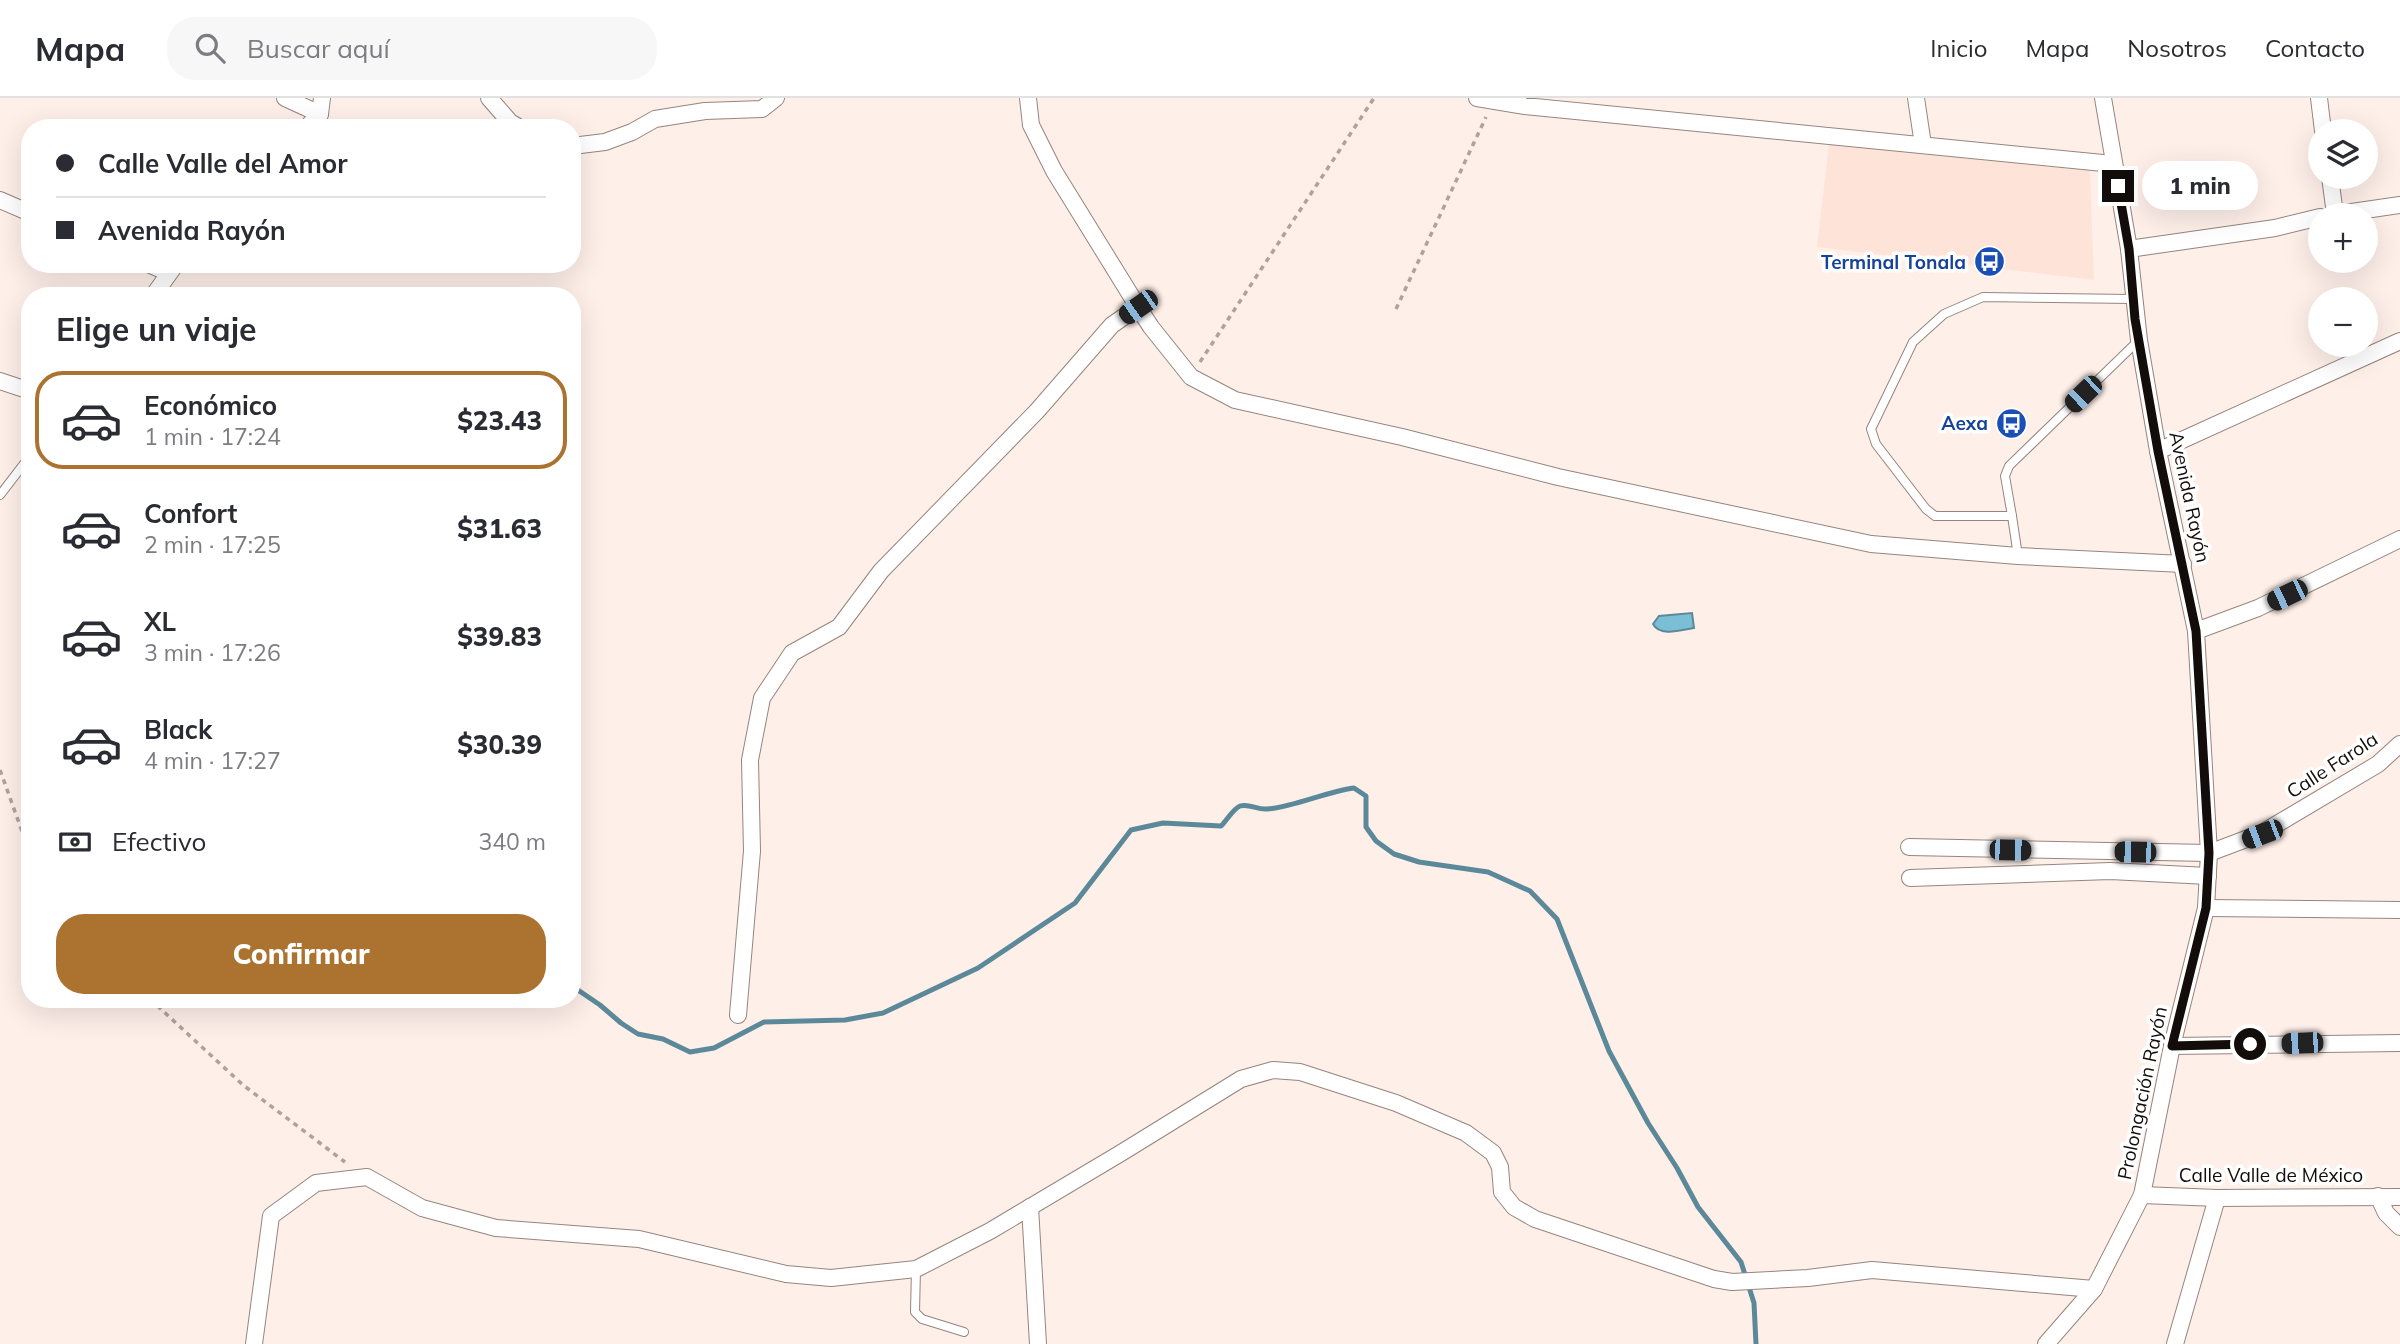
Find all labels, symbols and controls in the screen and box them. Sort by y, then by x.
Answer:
search box [167,17,657,80]
text: Mapa [35,28,125,69]
icon: search [191,29,229,67]
text: Buscar aquí [247,32,390,65]
text: Inicio [1930,33,1987,63]
text: Mapa [2025,33,2089,63]
text: Nosotros [2127,33,2227,63]
text: Contacto [2265,33,2365,63]
map controls [2308,119,2378,357]
button: layers [2308,119,2378,189]
text: Calle Valle del Amor [98,147,347,180]
callout: 1 min [2142,162,2258,210]
route end [2102,170,2134,202]
text: 1 min [2169,171,2231,200]
button: + [2308,203,2378,273]
text: Avenida Rayón [98,214,286,247]
bus stop icon: Terminal Tonala [1972,245,2006,279]
place label: Terminal Tonala [1821,250,1966,274]
car [1115,286,1162,328]
button: − [2308,287,2378,357]
text: Elige un viaje [56,309,257,349]
car [2061,372,2106,416]
icon: car [60,389,123,452]
text: Económico [144,389,277,422]
text: $23.43 [457,404,542,437]
bus stop icon: Aexa [1994,406,2028,440]
place label: Aexa [1941,411,1988,435]
text: 1 min · 17:24 [144,422,281,451]
street label: Avenida Rayón [2164,429,2216,565]
icon: car [60,497,123,560]
text: Confort [144,497,237,530]
text: $31.63 [457,512,542,545]
text: 2 min · 17:25 [144,530,281,559]
car [2264,576,2311,614]
icon: car [60,605,123,668]
text: XL [144,605,176,638]
text: $39.83 [457,620,542,653]
text: 3 min · 17:26 [144,638,281,667]
icon: car [60,713,123,776]
text: Black [144,713,212,746]
street label: Calle Farola [2282,727,2382,803]
text: $30.39 [457,728,542,761]
text: 4 min · 17:27 [144,746,281,775]
car [2239,817,2286,851]
icon: cash [56,823,94,861]
text: Efectivo [112,825,206,858]
text: 340 m [478,827,546,856]
car [1989,839,2032,861]
car [2114,841,2157,863]
button: Confirmar [56,914,546,994]
street label: Prolongación Rayón [2112,1004,2172,1182]
route start [2234,1028,2266,1060]
car [2281,1032,2324,1054]
street label: Calle Valle de México [2179,1163,2363,1187]

